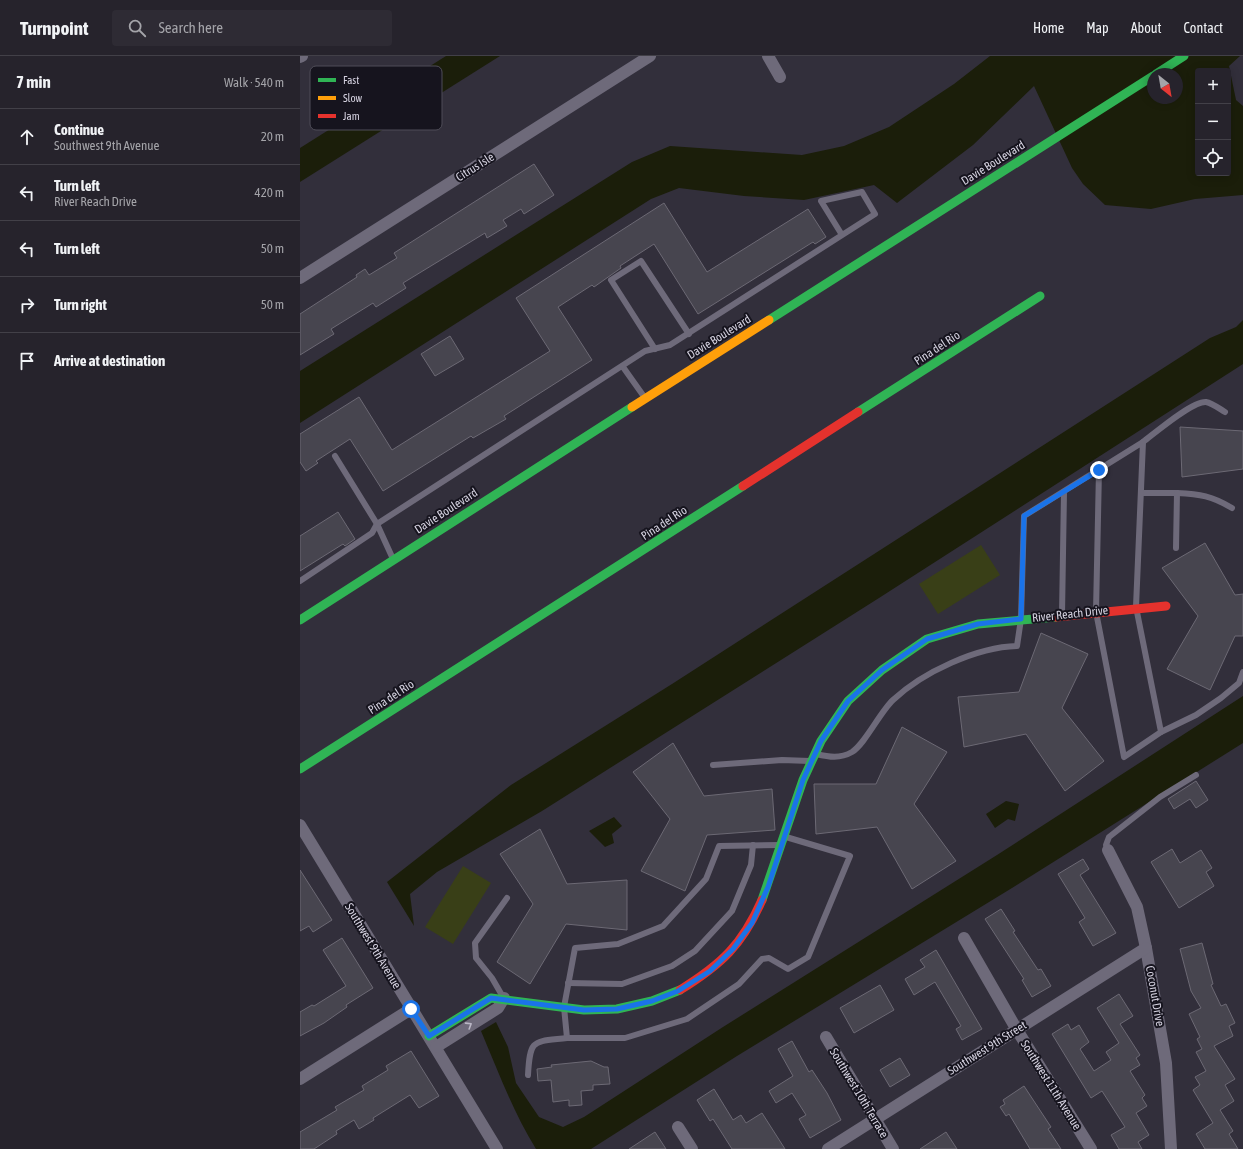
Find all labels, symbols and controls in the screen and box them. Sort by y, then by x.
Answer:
search box [112,10,392,46]
text: Turnpoint [20,17,88,39]
icon: search [126,17,148,39]
text: Search here [158,19,223,36]
text: Home [1033,20,1064,36]
text: Map [1086,20,1109,36]
text: About [1131,20,1162,36]
text: Contact [1184,20,1223,36]
legend [310,66,442,130]
north arrow [1147,68,1183,104]
map controls [1195,68,1231,176]
button: + [1195,68,1231,104]
text: 7 min [16,72,51,92]
text: Fast [343,74,359,86]
text: Walk · 540 m [224,75,284,90]
text: Slow [343,92,362,104]
button: − [1195,104,1231,140]
text: Jam [343,110,360,122]
text: Continue [54,121,104,138]
icon: ahead [16,126,38,148]
text: 20 m [261,129,284,144]
text: Southwest 9th Avenue [54,138,159,153]
street label: Davie Boulevard [959,138,1027,188]
button: locate [1195,140,1231,176]
street label: Citrus Isle [453,150,497,184]
text: Turn left [54,177,100,194]
icon: left [16,182,38,204]
text: 420 m [255,185,284,200]
text: River Reach Drive [54,194,137,209]
icon: left [16,238,38,260]
text: Turn left [54,240,100,257]
text: 50 m [261,241,284,256]
icon: right [16,294,38,316]
text: Turn right [54,296,107,313]
text: 50 m [261,297,284,312]
street label: Davie Boulevard [685,312,753,362]
street label: Pina del Rio [911,328,963,368]
icon: arrive [16,350,38,372]
text: Arrive at destination [54,352,165,369]
route end [1090,461,1108,479]
street label: Davie Boulevard [412,485,480,537]
street label: Pina del Rio [638,503,690,543]
street label: River Reach Drive [1031,603,1109,625]
street label: Pina del Rio [365,677,417,717]
street label: Southwest 9th Avenue [342,901,404,991]
street label: Coconut Drive [1143,965,1167,1027]
route start [402,1000,420,1018]
street label: Southwest 9th Street [945,1018,1030,1078]
one-way arrow [465,1023,472,1030]
street label: Southwest 11th Avenue [1018,1038,1084,1132]
street label: Southwest 10th Terrace [827,1046,891,1140]

